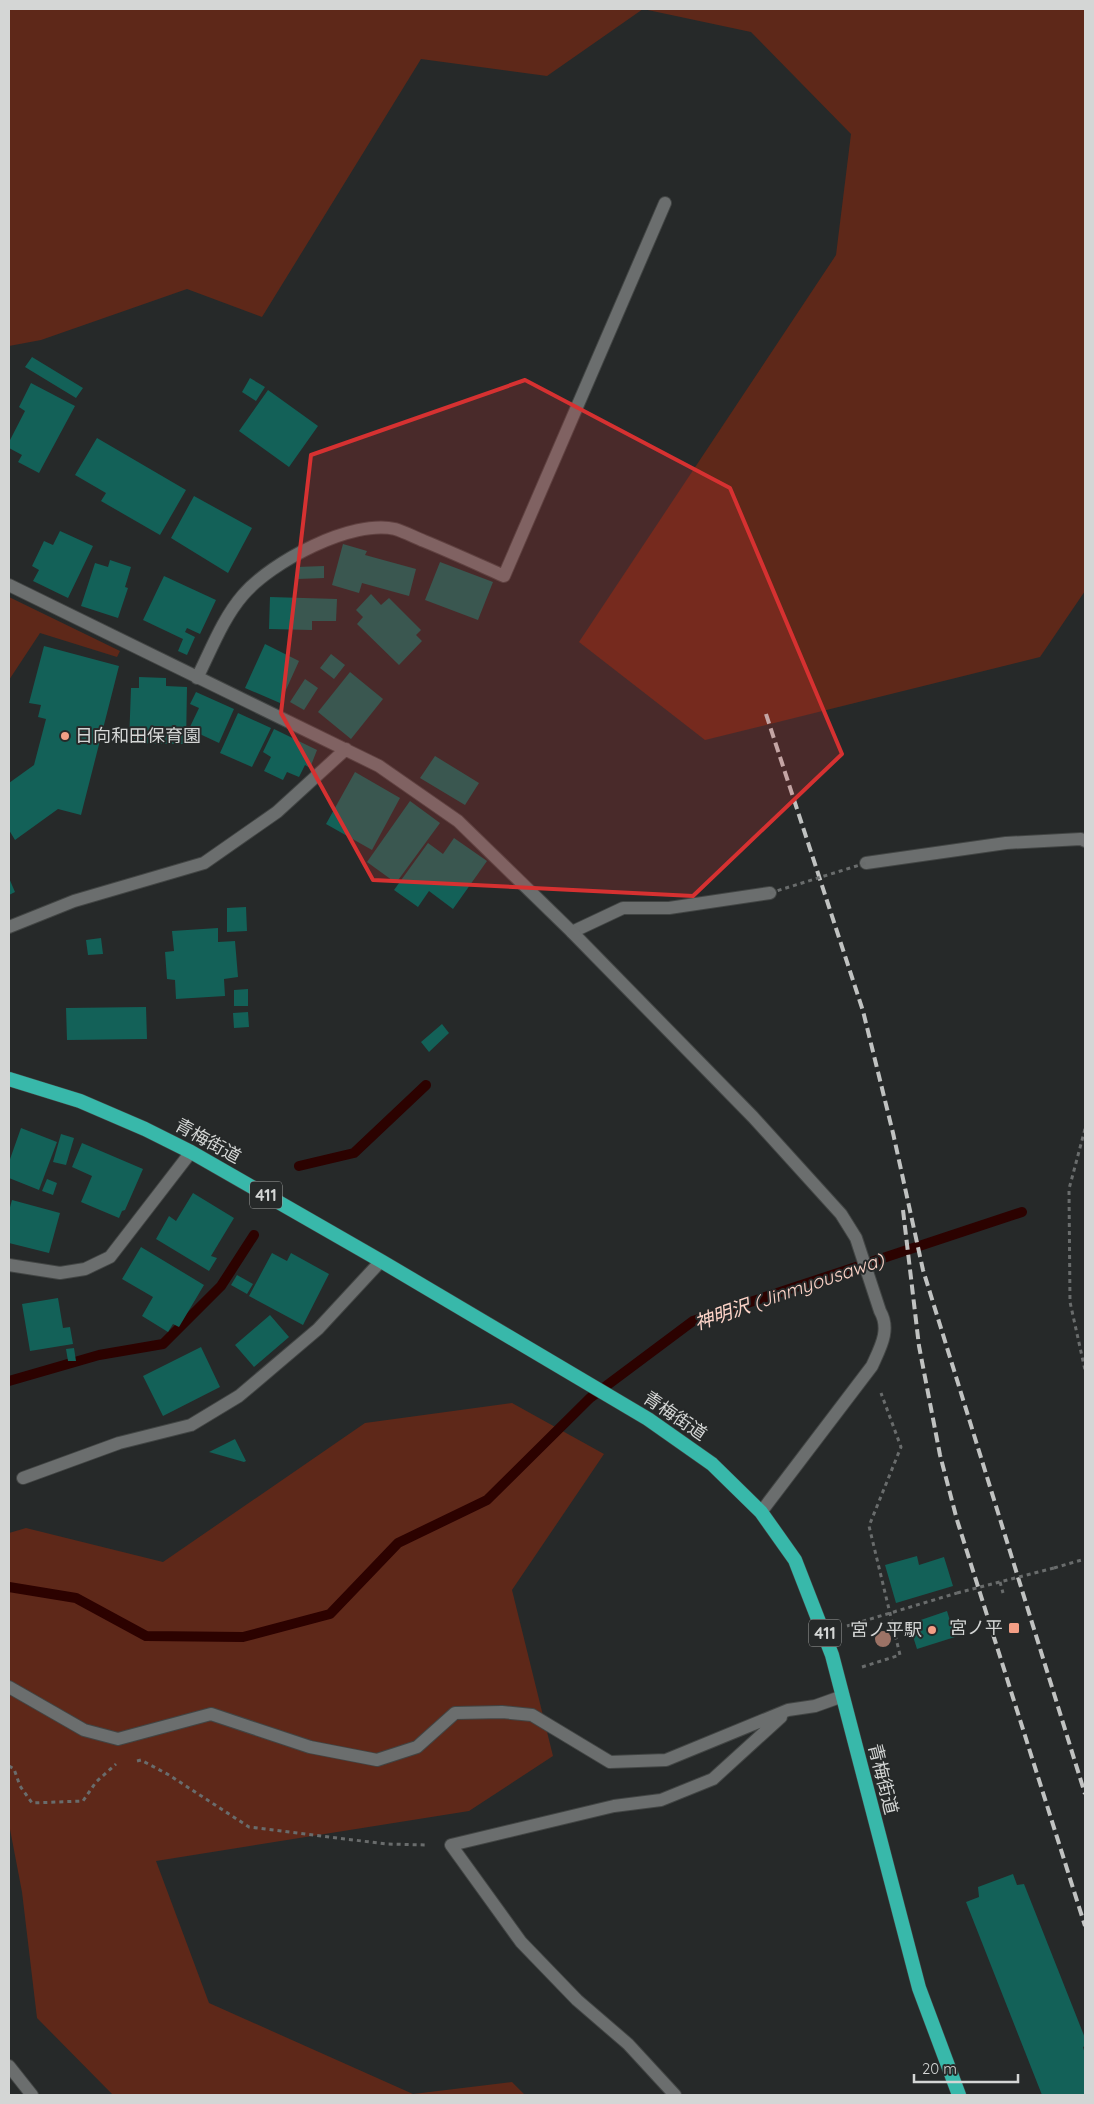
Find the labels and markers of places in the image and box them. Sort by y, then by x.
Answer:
place label: 日向和田保育園 [75,724,201,747]
marker: 日向和田保育園 [59,730,71,742]
place label: 宮ノ平 [949,1616,1003,1639]
place label: 宮ノ平駅 [850,1618,922,1641]
marker: 宮ノ平 [1007,1621,1021,1635]
marker: 宮ノ平駅 [926,1624,938,1636]

